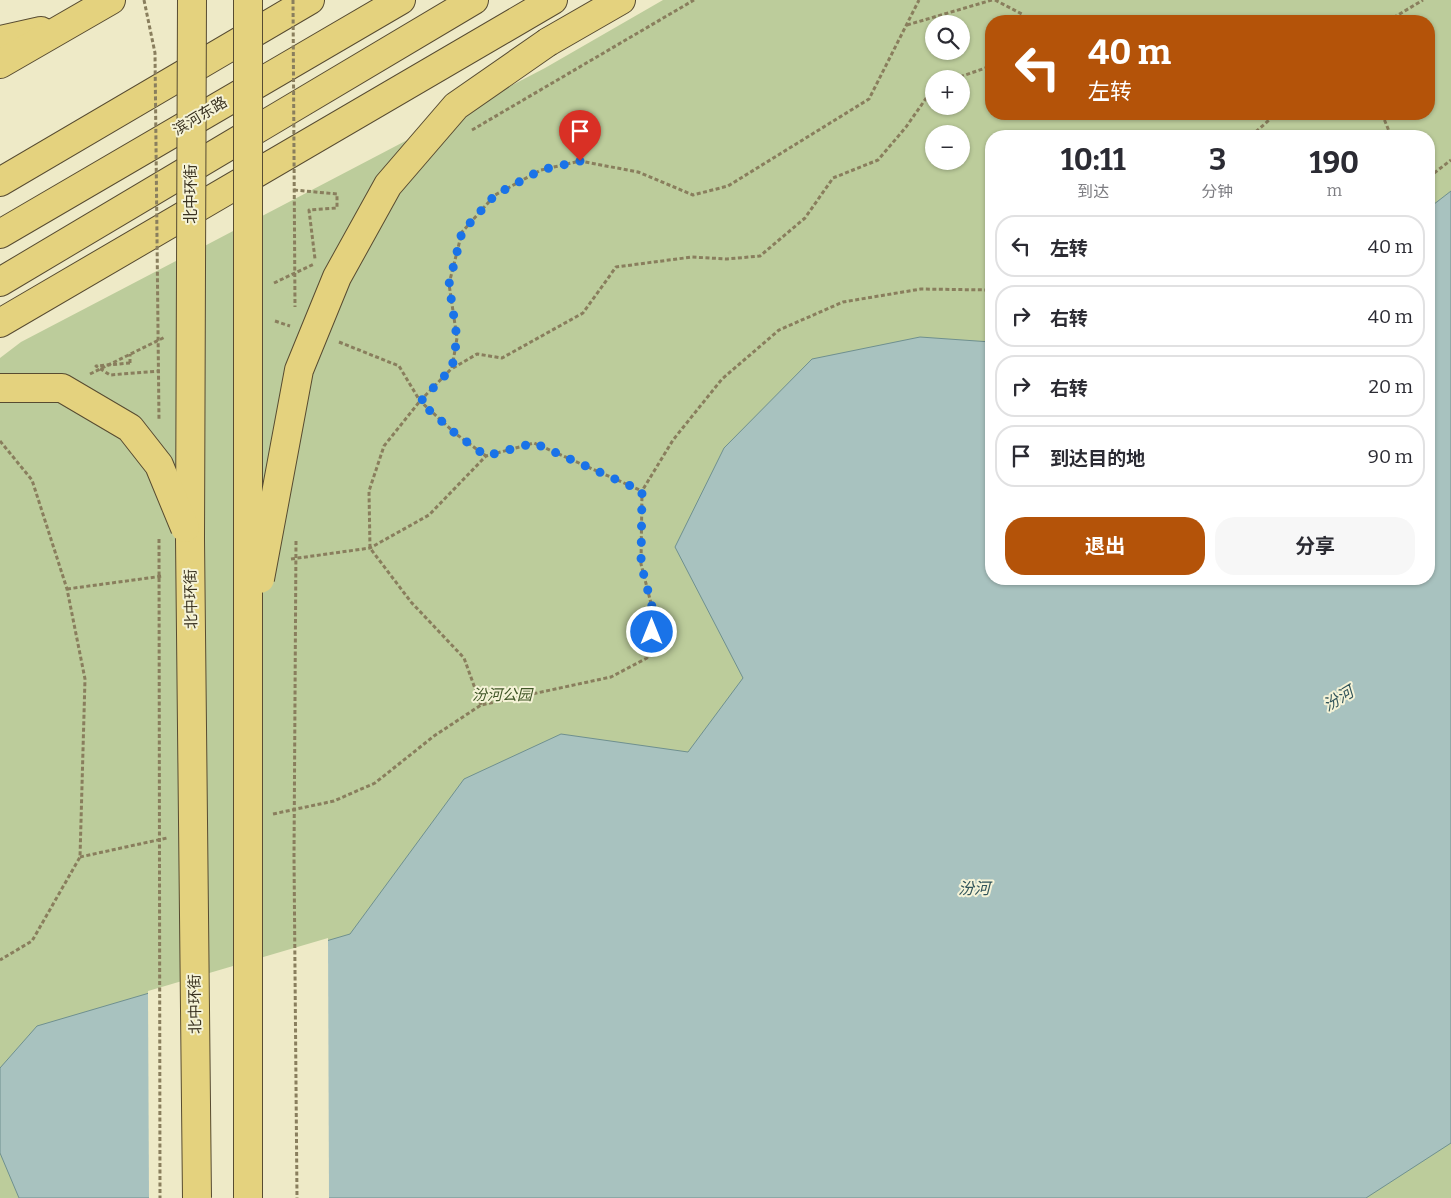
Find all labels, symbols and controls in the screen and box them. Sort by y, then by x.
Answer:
map controls [925,15,970,170]
button: search [925,15,970,60]
text: 40 m [1088,31,1171,73]
icon: left [1005,35,1070,100]
button: + [925,70,970,115]
text: 左转 [1088,78,1132,105]
street label: 滨河东路 [170,93,230,139]
pin [559,110,601,161]
icon: arrive [566,117,594,145]
button: − [925,125,970,170]
text: 10:11 [1061,142,1126,178]
text: 3 [1209,142,1226,178]
text: 190 [1309,145,1359,181]
street label: 北中环街 [182,164,200,224]
text: m [1327,181,1342,200]
text: 到达 [1077,182,1109,201]
text: 分钟 [1202,182,1234,201]
icon: left [1007,232,1035,260]
text: 40 m [1368,235,1413,258]
text: 左转 [1050,237,1088,260]
icon: right [1007,302,1035,330]
text: 40 m [1368,305,1413,328]
text: 右转 [1050,307,1088,330]
icon: right [1007,372,1035,400]
text: 20 m [1369,375,1413,398]
text: 右转 [1050,377,1088,400]
icon: arrive [1007,442,1035,470]
text: 90 m [1368,445,1413,468]
text: 到达目的地 [1050,447,1145,470]
button: 退出 [1005,517,1205,575]
button: 分享 [1215,517,1415,575]
street label: 北中环街 [181,569,201,629]
position arrow [625,605,677,657]
water label: 汾河 [1320,681,1359,715]
park label: 汾河公园 [472,686,534,704]
water label: 汾河 [958,879,993,898]
street label: 北中环街 [185,974,205,1034]

